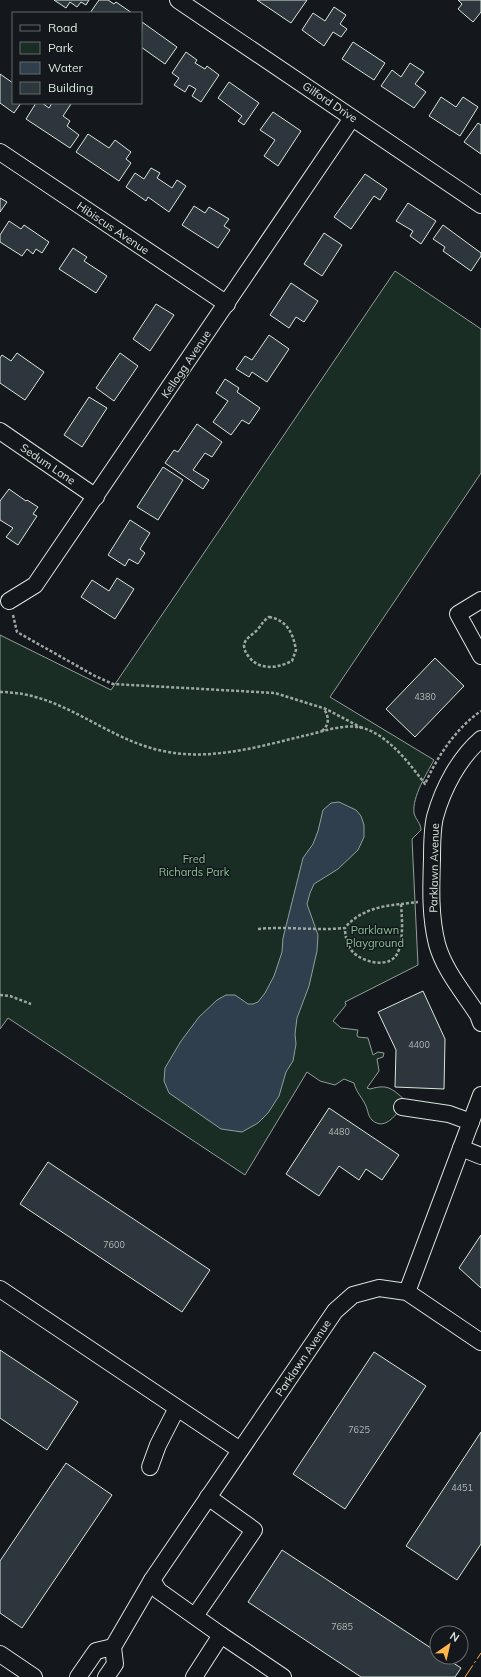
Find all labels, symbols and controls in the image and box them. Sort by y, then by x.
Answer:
legend [12,12,142,104]
text: Road [48,20,77,35]
text: Park [48,40,74,55]
text: Water [48,60,84,75]
street label: Gilford Drive [300,79,360,125]
text: Building [48,80,93,95]
street label: Hibiscus Avenue [74,199,152,257]
street label: Kellogg Avenue [158,327,214,401]
street label: Sedum Lane [18,440,78,488]
house number: 4380 [414,691,436,702]
street label: Parklawn Avenue [426,823,442,913]
park label: Fred Richards Park [159,852,230,879]
park label: Parklawn Playground [346,923,404,950]
house number: 4400 [408,1039,430,1050]
house number: 4480 [328,1126,350,1137]
house number: 7600 [103,1239,125,1250]
street label: Parklawn Avenue [272,1317,334,1399]
house number: 7625 [348,1424,370,1435]
house number: 4451 [451,1482,473,1493]
house number: 7685 [331,1621,353,1632]
north arrow [429,1625,469,1665]
text: N [447,1629,462,1645]

